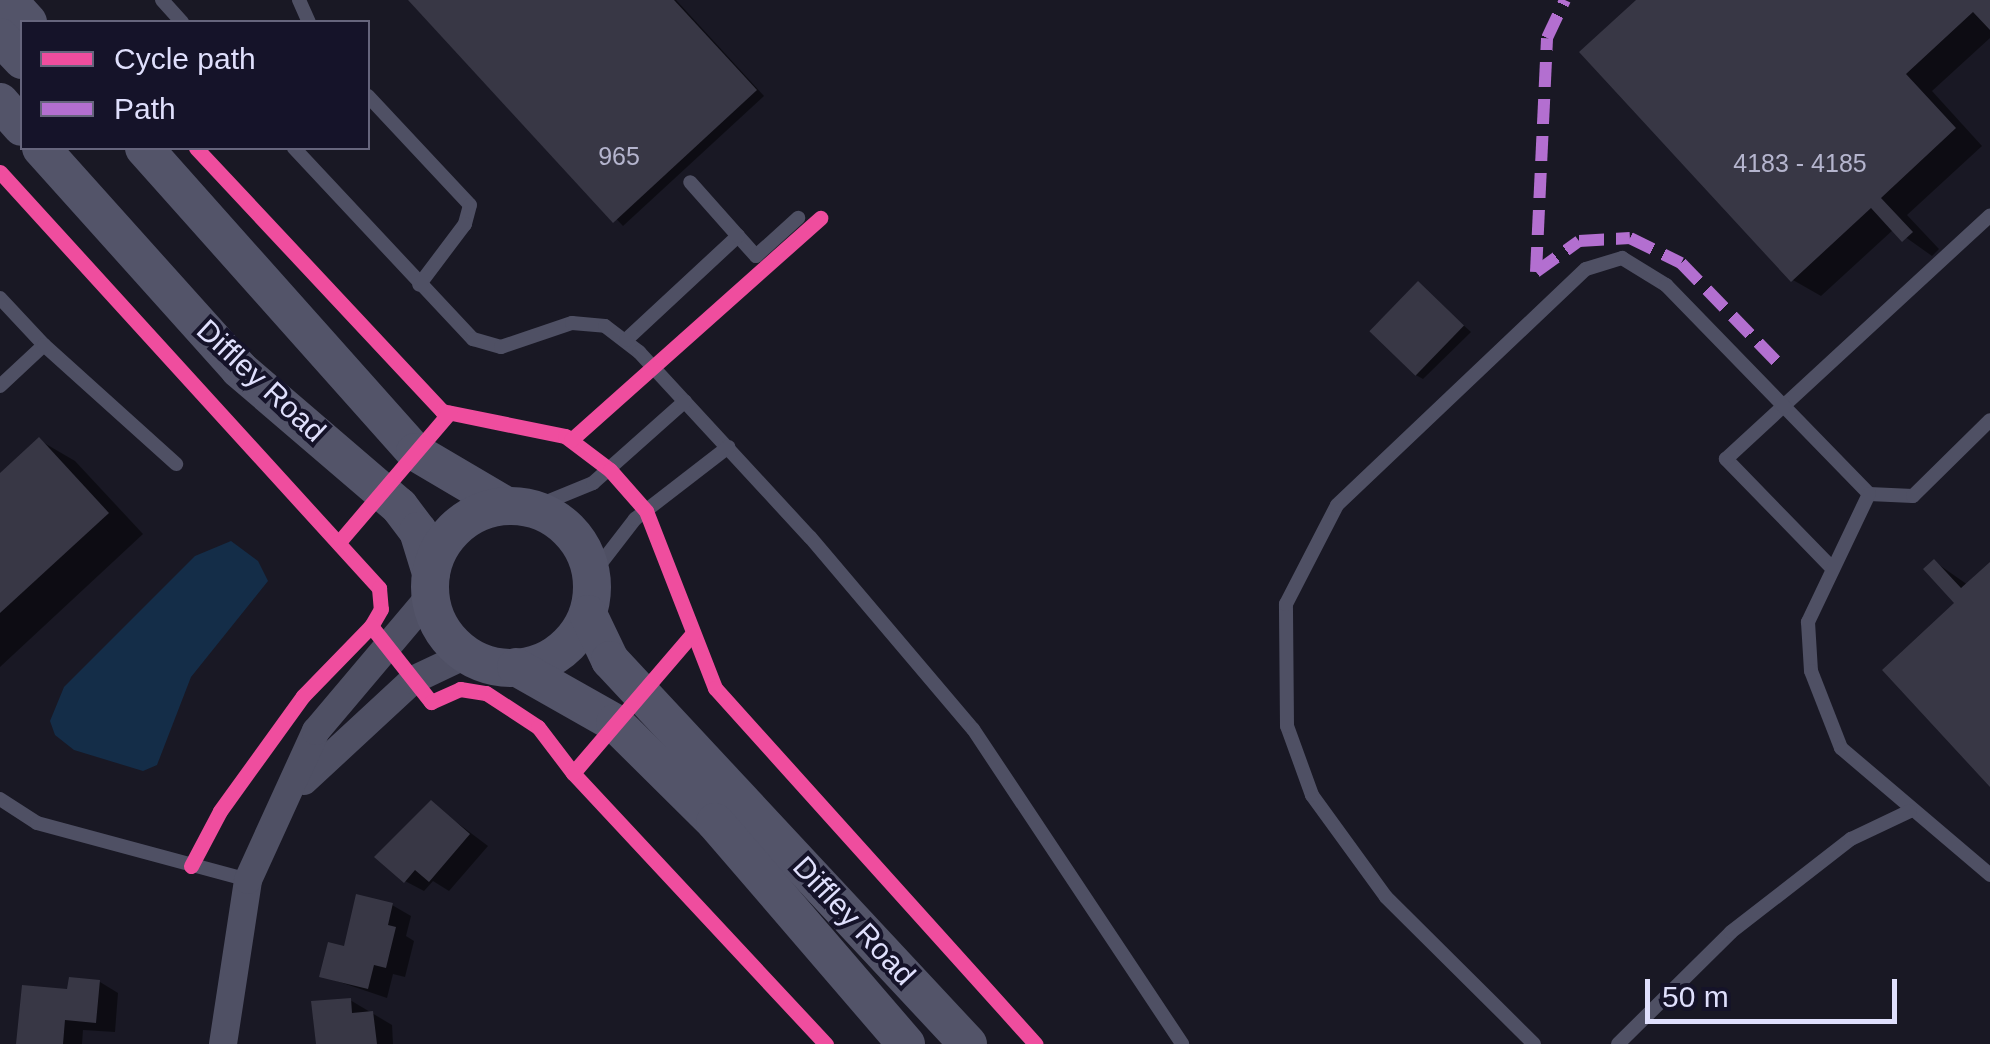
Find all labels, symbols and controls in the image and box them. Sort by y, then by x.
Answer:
legend [20,20,370,150]
text: Cycle path [114,42,256,75]
text: Path [114,92,176,125]
house number: 965 [598,141,640,171]
house number: 4183 - 4185 [1733,148,1867,178]
street label: Diffley Road [189,312,333,450]
street label: Diffley Road [785,849,923,993]
scale bar [1650,959,1902,1021]
text: 50 m [1662,980,1729,1013]

